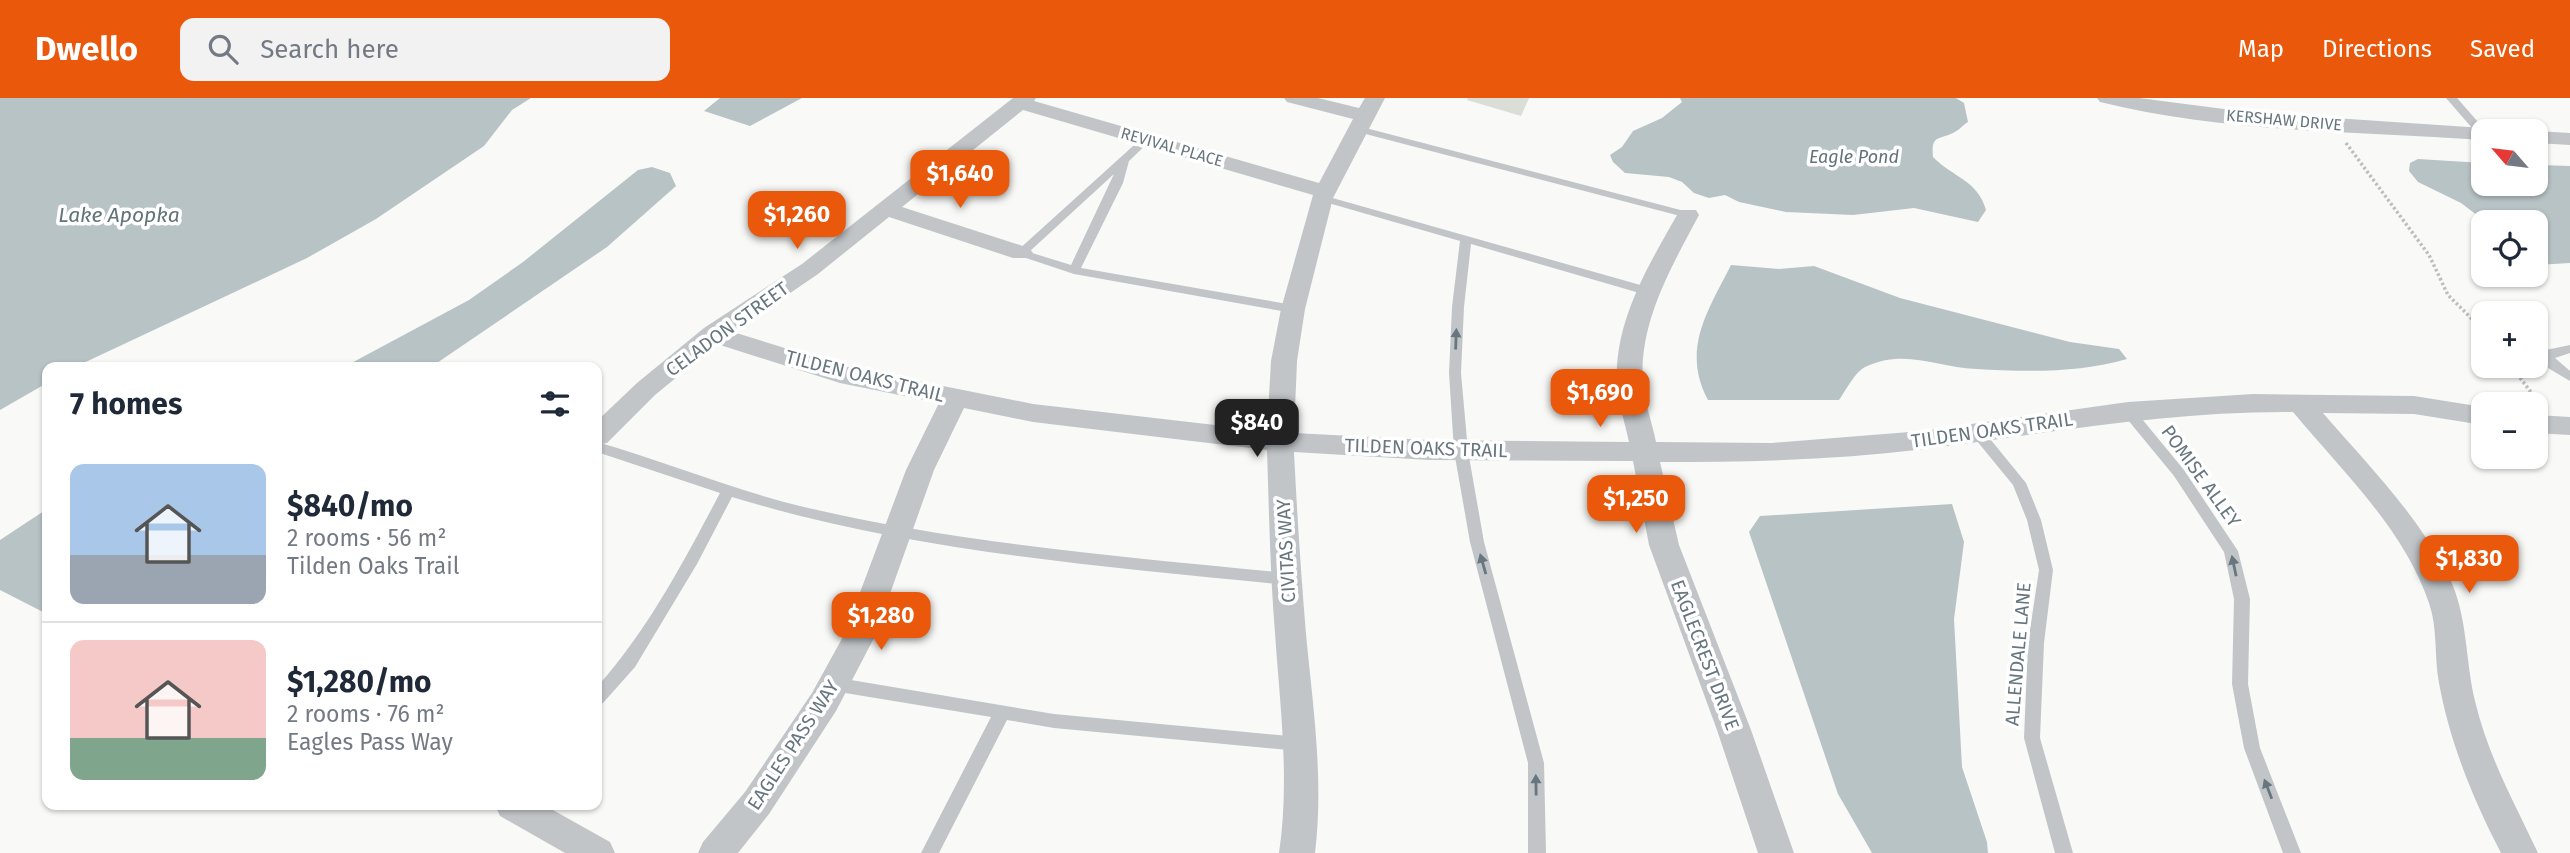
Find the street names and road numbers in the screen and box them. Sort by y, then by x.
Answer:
street label: KERSHAW DRIVE [2225,105,2343,135]
street label: REVIVAL PLACE [1119,123,1225,171]
street label: CELADON STREET [661,277,793,381]
street label: TILDEN OAKS TRAIL [783,345,947,407]
street label: TILDEN OAKS TRAIL [1910,407,2075,453]
street label: POMISE ALLEY [2156,421,2246,532]
street label: TILDEN OAKS TRAIL [1344,434,1508,462]
street label: CIVITAS WAY [1272,498,1300,603]
street label: EAGLECREST DRIVE [1666,577,1744,733]
street label: ALLENDALE LANE [2000,581,2036,727]
street label: EAGLES PASS WAY [742,675,844,814]

